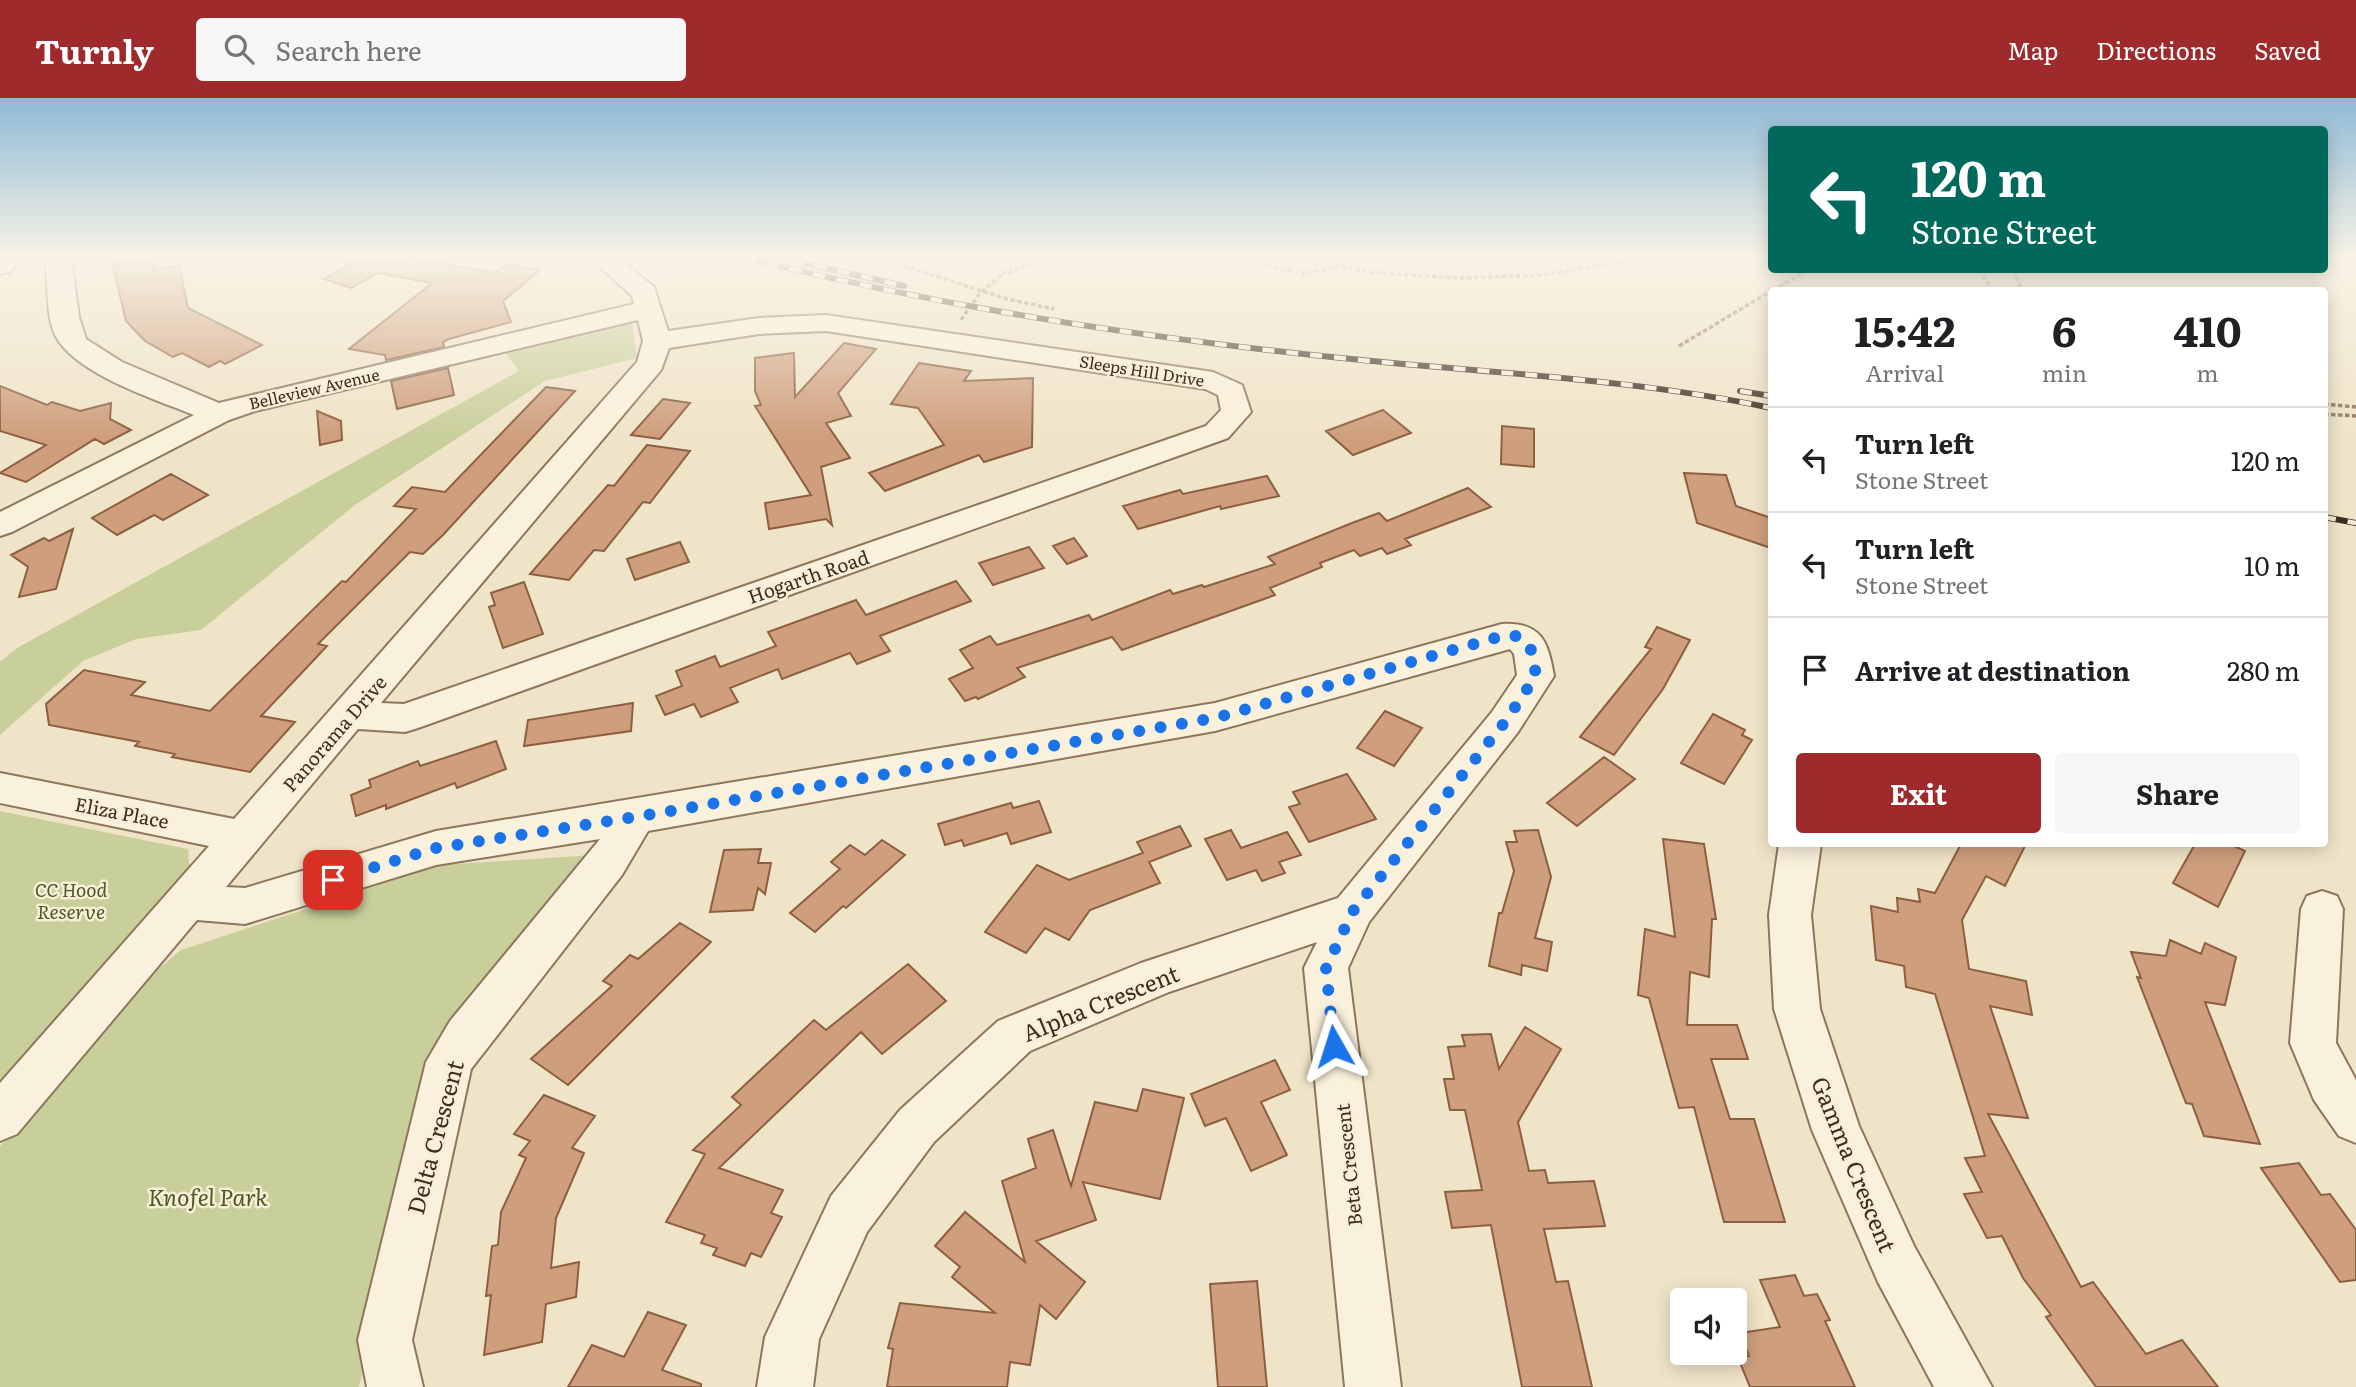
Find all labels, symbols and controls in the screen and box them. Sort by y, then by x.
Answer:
search box [196,18,686,81]
text: Turnly [35,25,154,74]
icon: search [220,30,258,68]
text: Search here [276,30,421,69]
text: Map [2007,32,2058,67]
text: Directions [2096,32,2216,67]
text: Saved [2254,32,2321,67]
text: 120 m [1911,139,2046,212]
icon: left [1796,154,1887,245]
text: Stone Street [1911,206,2097,254]
text: 15:42 [1854,298,1955,360]
text: 6 [2052,298,2077,360]
text: 410 [2173,298,2242,360]
street label: Sleeps Hill Drive [1078,348,1206,392]
text: Arrival [1866,355,1944,389]
text: min [2042,355,2087,389]
text: m [2196,355,2219,389]
street label: Belleview Avenue [246,361,382,415]
text: Turn left [1855,423,1974,462]
text: 120 m [2231,440,2300,479]
icon: left [1796,441,1834,479]
text: Stone Street [1855,462,1988,496]
text: Turn left [1855,528,1974,567]
street label: Hogarth Road [744,542,873,610]
text: 10 m [2244,545,2300,584]
icon: left [1796,546,1834,584]
text: Stone Street [1855,567,1988,601]
text: Arrive at destination [1855,650,2130,689]
text: 280 m [2227,650,2300,689]
icon: arrive [1796,651,1834,689]
street label: Panorama Drive [275,668,393,797]
button: Exit [1796,753,2041,833]
button: Share [2055,753,2300,833]
street label: Eliza Place [73,789,172,835]
pin [303,850,363,910]
icon: arrive [314,861,352,899]
park label: CC Hood Reserve [35,875,107,925]
street label: Alpha Crescent [1017,955,1184,1049]
position arrow [1297,1009,1371,1083]
street label: Delta Crescent [397,1055,471,1218]
street label: Gamma Crescent [1804,1071,1906,1257]
street label: Beta Crescent [1328,1102,1368,1227]
park label: Knofel Park [148,1179,268,1213]
map controls [1670,1288,1747,1365]
button: sound [1670,1288,1747,1365]

